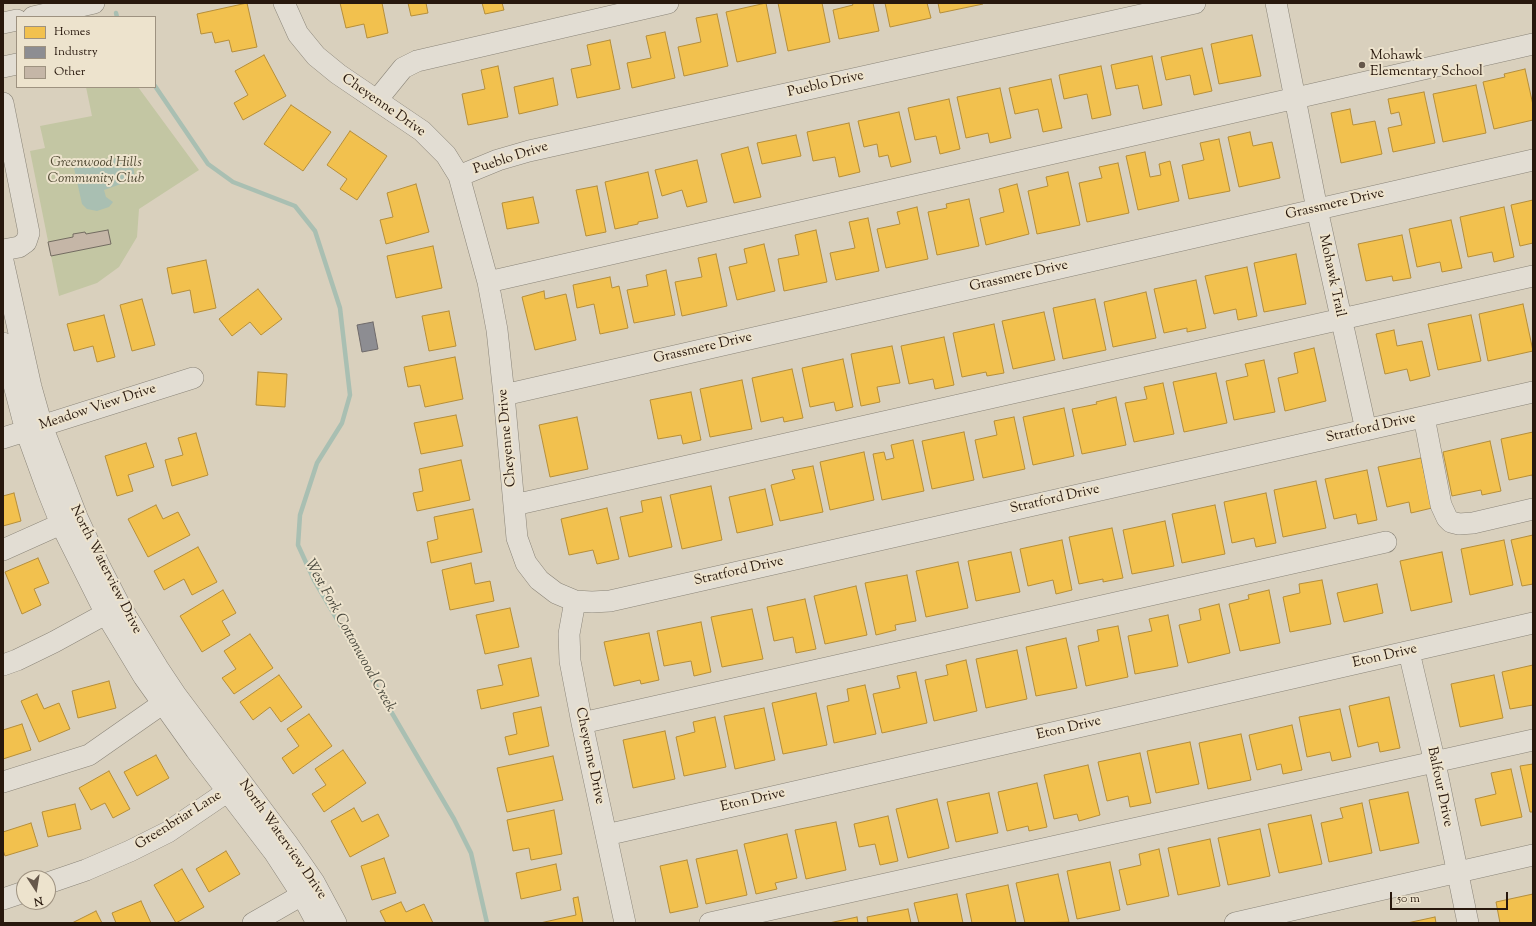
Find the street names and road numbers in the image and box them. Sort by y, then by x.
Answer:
street label: Pueblo Drive [786,68,866,102]
street label: Cheyenne Drive [338,71,428,141]
street label: Pueblo Drive [471,139,551,179]
street label: Grassmere Drive [1284,186,1386,224]
street label: Mohawk Trail [1314,233,1348,319]
street label: Grassmere Drive [968,258,1070,296]
street label: Grassmere Drive [652,330,754,368]
street label: Meadow View Drive [38,381,158,435]
street label: Cheyenne Drive [495,388,521,488]
street label: Stratford Drive [1325,411,1417,447]
street label: Stratford Drive [1009,482,1101,518]
street label: North Waterview Drive [65,503,145,637]
street label: Stratford Drive [693,554,785,590]
street label: Eton Drive [1351,641,1419,673]
street label: Cheyenne Drive [571,706,607,806]
street label: Eton Drive [1035,713,1103,745]
street label: Balfour Drive [1422,745,1456,829]
street label: North Waterview Drive [234,777,330,903]
street label: Eton Drive [719,785,787,817]
street label: Greenbriar Lane [133,788,225,854]

